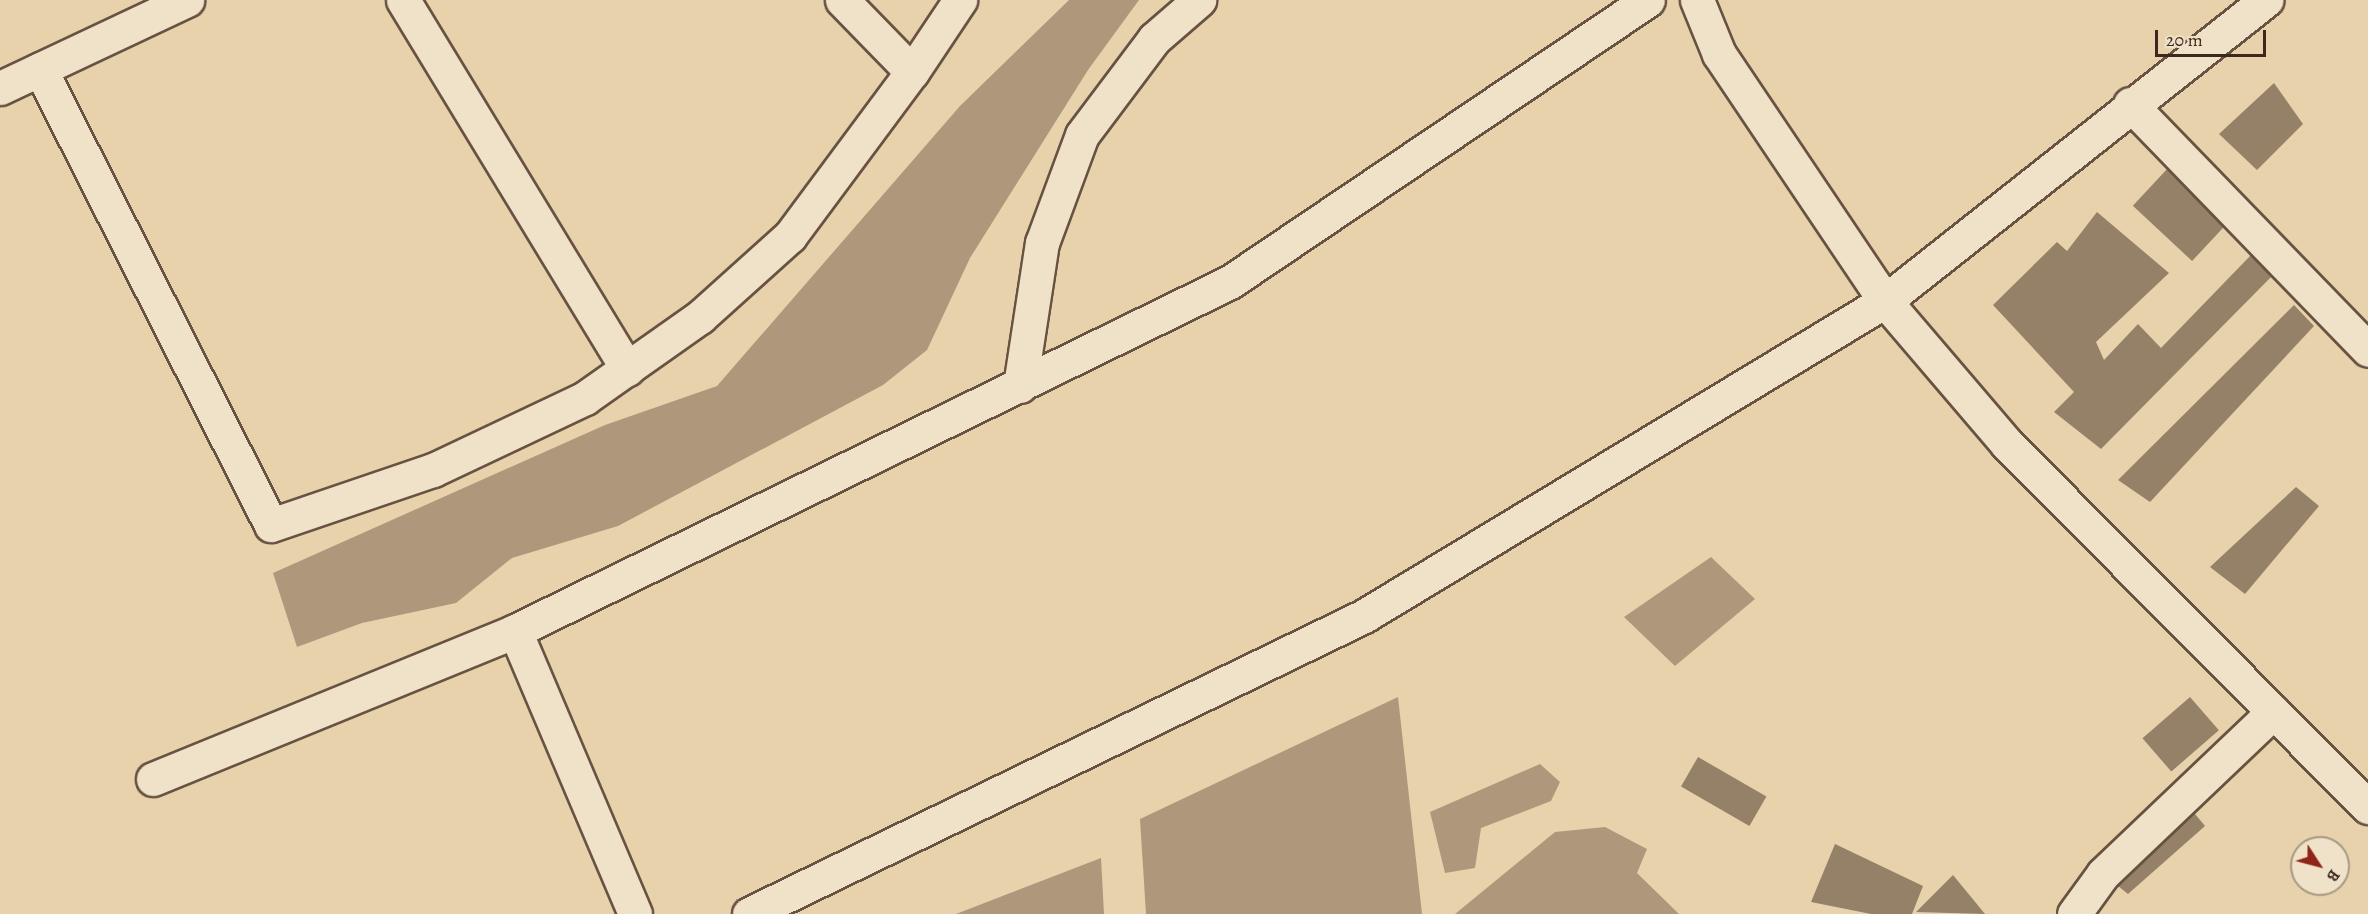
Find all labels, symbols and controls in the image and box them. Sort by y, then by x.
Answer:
scale bar [2158,18,2269,56]
text: 20 m [2166,28,2203,52]
north arrow [2290,836,2350,896]
text: B [2321,865,2345,886]

